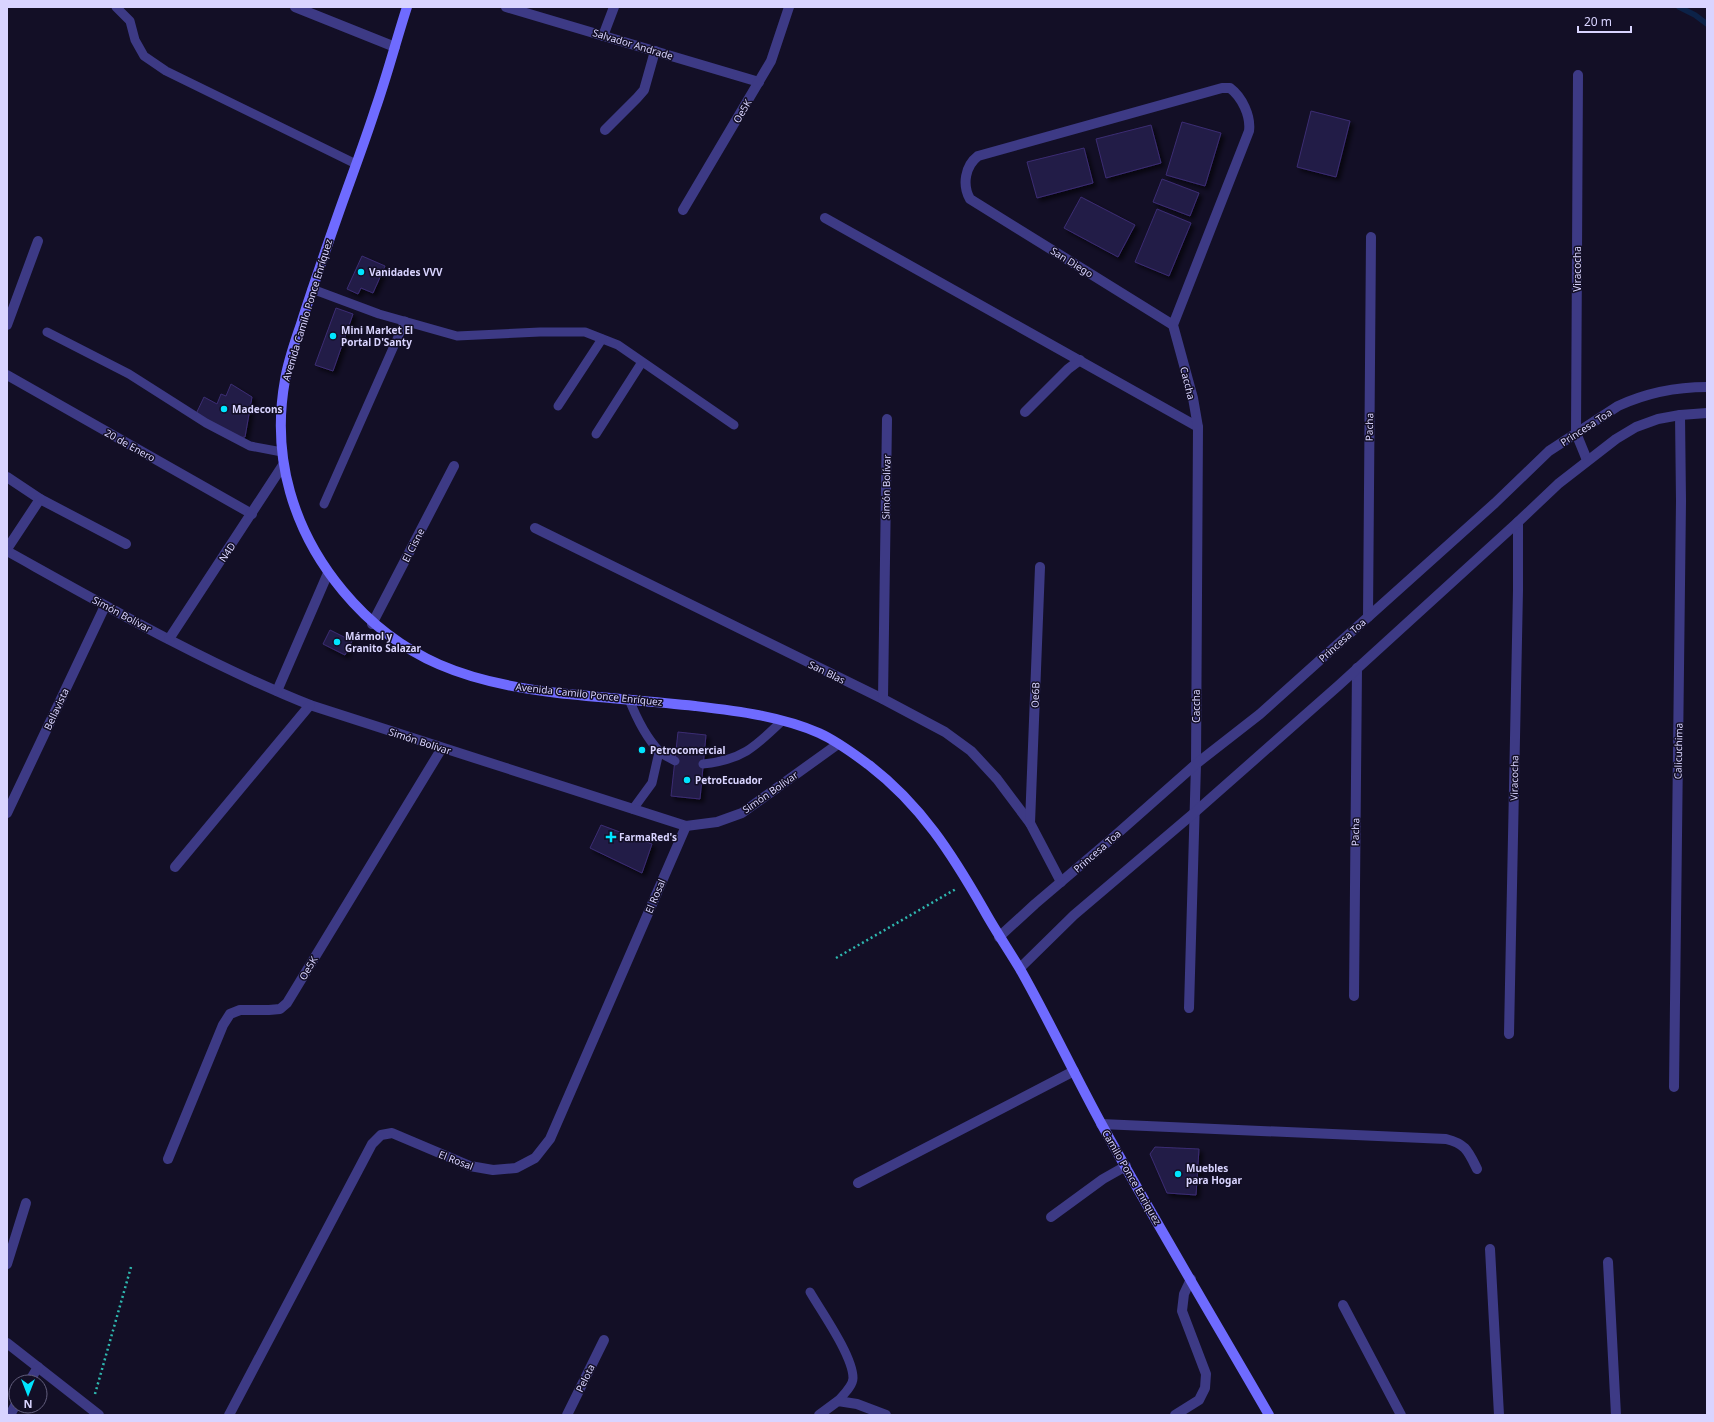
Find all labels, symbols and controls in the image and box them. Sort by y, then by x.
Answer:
scale bar [1578,8,1631,34]
text: 20 m [1584,13,1612,30]
street label: Salvador Andrade [591,25,675,63]
street label: Oe5K [729,96,755,125]
street label: Avenida Camilo Ponce Enríquez [279,237,335,383]
street label: San Diego [1048,243,1096,281]
street label: Viracocha [1570,246,1584,292]
place label: Vanidades VVV [369,265,443,279]
marker: Vanidades VVV [356,267,366,277]
place label: Mini Market El Portal D'Santy [341,323,413,349]
marker: Mini Market El Portal D'Santy [328,331,338,341]
street label: Caccha [1177,365,1199,401]
place label: Madecons [232,402,283,416]
marker: Madecons [219,404,229,414]
street label: Princesa Toa [1557,405,1615,449]
street label: Pacha [1362,413,1376,441]
street label: 20 de Enero [102,425,158,465]
street label: Simón Bolívar [878,454,894,520]
street label: El Cisne [399,525,428,564]
street label: N4D [215,540,239,564]
street label: Simón Bolívar [90,593,154,635]
street label: Princesa Toa [1315,615,1369,665]
place label: Mármol y Granito Salazar [345,629,422,655]
marker: Mármol y Granito Salazar [332,637,342,647]
street label: San Blas [806,657,848,687]
street label: Avenida Camilo Ponce Enríquez [515,679,663,709]
street label: Oe6B [1028,682,1042,708]
street label: Bellavista [40,686,72,732]
street label: Caccha [1189,689,1203,723]
street label: Calicuchima [1671,723,1685,779]
street label: Simón Bolívar [387,724,453,758]
place label: Petrocomercial [650,743,726,757]
marker: Petrocomercial [637,745,647,755]
street label: Viracocha [1507,755,1521,801]
street label: Simón Bolívar [739,768,801,816]
place label: PetroEcuador [695,773,763,787]
marker: PetroEcuador [682,775,692,785]
street label: Pacha [1348,818,1362,846]
street label: Princesa Toa [1070,826,1124,876]
place label: FarmaRed's [619,830,677,844]
marker: FarmaRed's [606,832,616,842]
street label: El Rosal [642,877,668,915]
street label: Oe5K [295,953,321,982]
street label: Camilo Ponce Enrìquez [1099,1127,1165,1227]
street label: El Rosal [437,1147,475,1173]
place label: Muebles para Hogar [1186,1161,1242,1187]
marker: Muebles para Hogar [1173,1169,1183,1179]
street label: Pelota [572,1362,598,1394]
north arrow [8,1374,48,1414]
text: N [24,1397,32,1412]

